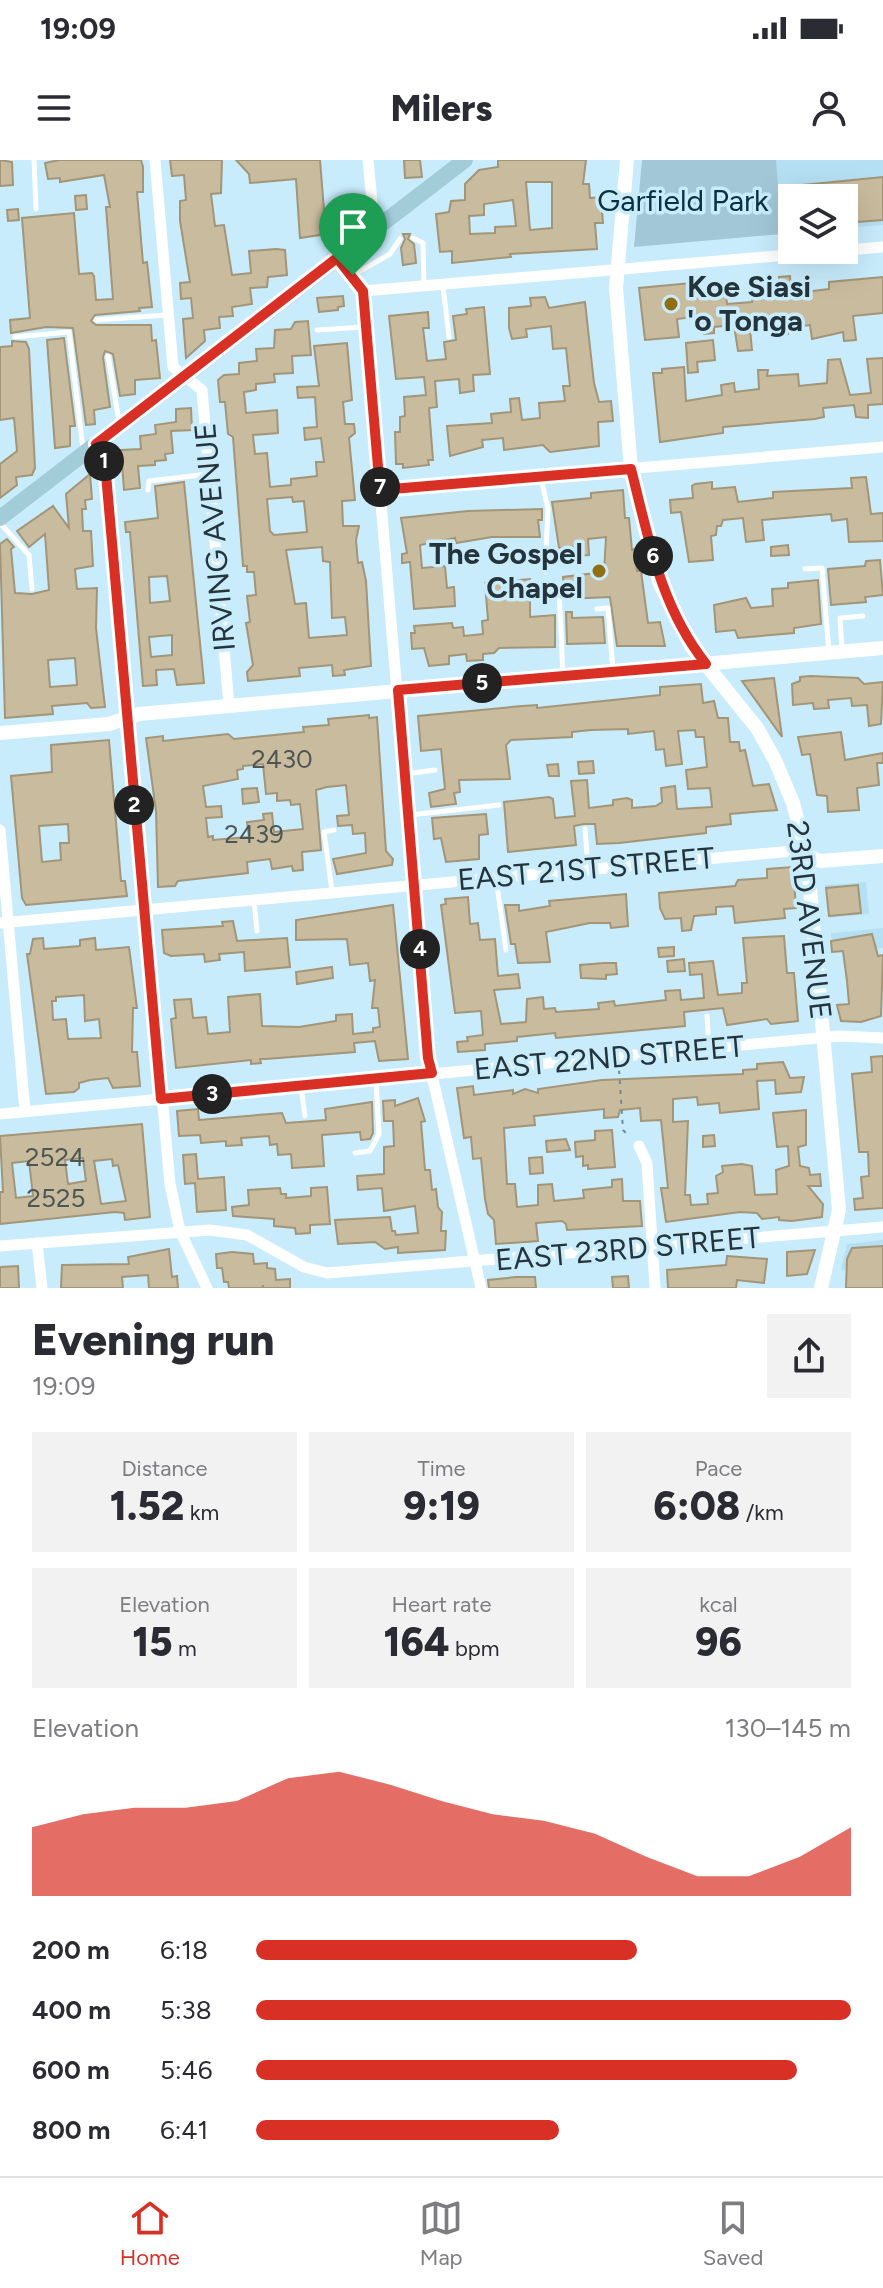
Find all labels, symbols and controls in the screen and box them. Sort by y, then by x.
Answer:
text: 19:09 [40,10,116,47]
icon: menu [32,86,76,130]
icon: person [807,86,851,130]
text: Milers [390,87,493,130]
park label: Garfield Park [597,182,769,219]
map controls [778,184,858,264]
button: layers [778,184,858,264]
pin [319,193,387,275]
icon: arrive [331,205,375,249]
place label: Koe Siasi 'o Tonga [687,268,811,339]
marker: Koe Siasi 'o Tonga [662,295,680,313]
street label: IRVING AVENUE [186,421,243,653]
pin: 1 [84,441,124,481]
text: 1 [99,447,109,474]
pin: 7 [360,467,400,507]
text: 7 [374,473,386,500]
place label: The Gospel Chapel [429,535,583,606]
pin: 6 [633,536,673,576]
text: 6 [647,542,659,569]
marker: The Gospel Chapel [590,562,608,580]
pin: 5 [462,663,502,703]
text: 5 [476,669,488,696]
house number: 2430 [251,743,313,775]
pin: 2 [114,785,154,825]
text: 2 [128,791,140,818]
house number: 2439 [224,818,284,850]
street label: 23RD AVENUE [779,819,840,1021]
street label: EAST 21ST STREET [456,839,716,898]
pin: 4 [400,929,440,969]
text: 4 [413,935,427,962]
street label: EAST 22ND STREET [472,1027,746,1088]
pin: 3 [192,1074,232,1114]
text: 3 [206,1080,218,1107]
house number: 2524 [25,1141,85,1173]
house number: 2525 [27,1182,85,1214]
street label: EAST 23RD STREET [494,1218,763,1279]
text: Evening run [32,1313,274,1366]
button: share [767,1314,851,1398]
text: 19:09 [32,1370,95,1402]
text: Distance [121,1455,208,1482]
text: Time [418,1455,465,1482]
text: Pace [695,1455,742,1482]
text: 1.52 [110,1482,184,1530]
text: 9:19 [403,1482,480,1530]
text: 6:08 [653,1482,740,1530]
text: km [184,1499,219,1526]
text: /km [740,1499,784,1526]
text: Elevation [119,1591,210,1618]
text: Heart rate [392,1591,491,1618]
text: kcal [699,1591,738,1618]
text: 15 [132,1618,173,1666]
text: 164 [383,1618,449,1666]
text: 96 [695,1618,742,1666]
text: m [173,1635,197,1662]
text: bpm [449,1635,500,1662]
text: Elevation [32,1712,139,1744]
text: 130–145 m [725,1712,851,1744]
text: 200 m [32,1934,110,1966]
text: 6:18 [160,1934,208,1966]
text: 400 m [32,1994,111,2026]
text: 5:38 [160,1994,212,2026]
text: 600 m [32,2054,110,2086]
text: 5:46 [160,2054,212,2086]
text: 800 m [32,2114,110,2146]
text: 6:41 [160,2114,208,2146]
tab: Home [120,2196,180,2271]
tab: Map [419,2196,463,2271]
tab: Saved [703,2196,763,2271]

